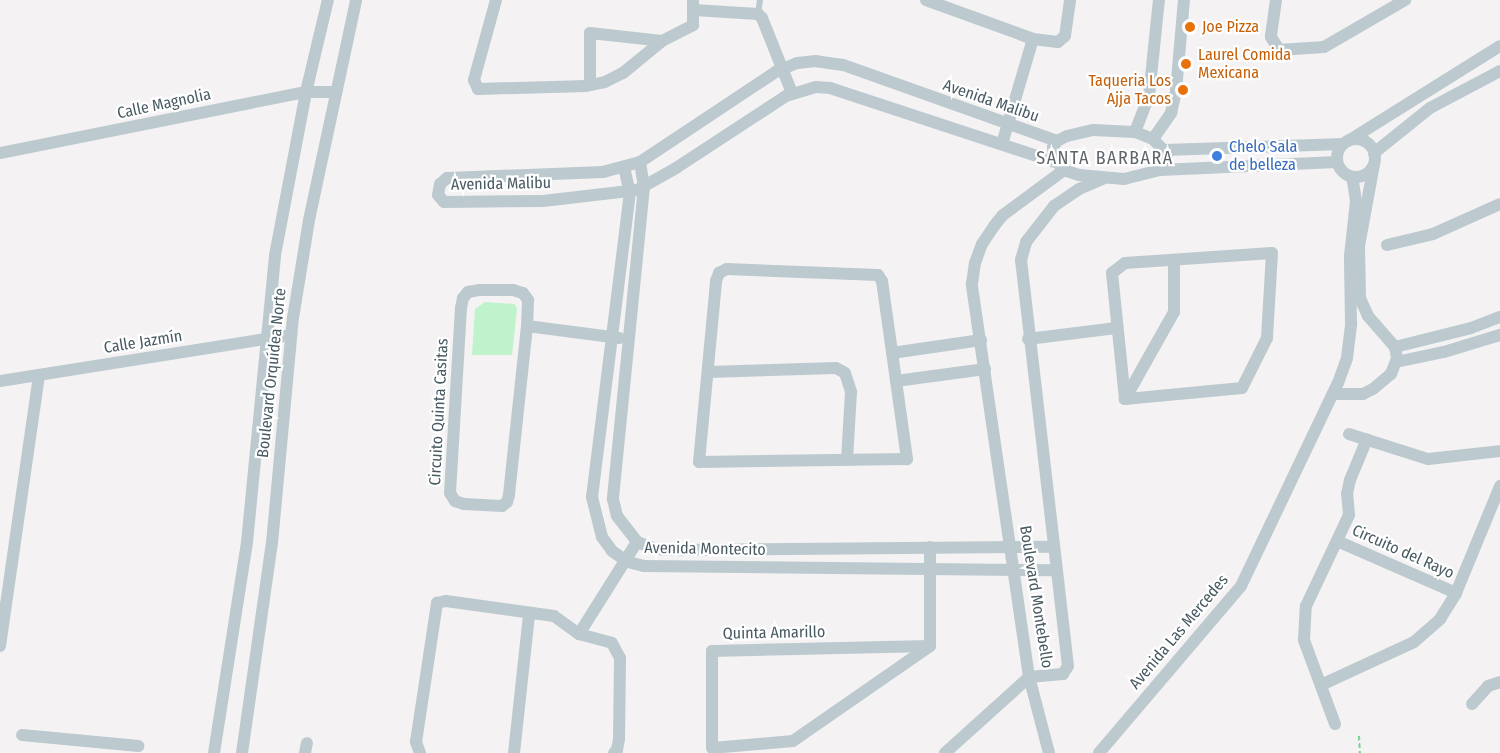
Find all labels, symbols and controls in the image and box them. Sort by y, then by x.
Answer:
place label: Joe Pizza [1202,17,1259,37]
marker: Joe Pizza [1183,20,1197,34]
place label: Laurel Comida Mexicana [1198,45,1291,83]
marker: Laurel Comida Mexicana [1179,57,1193,71]
place label: Taqueria Los Ajja Tacos [1089,71,1171,109]
street label: Avenida Malibu [941,76,1041,126]
marker: Taqueria Los Ajja Tacos [1176,83,1190,97]
street label: Calle Magnolia [115,85,213,123]
place label: Chelo Sala de belleza [1229,137,1297,175]
district label: SANTA BARBARA [1036,147,1174,169]
marker: Chelo Sala de belleza [1210,149,1224,163]
street label: Avenida Malibu [451,174,551,194]
street label: Boulevard Orquídea Norte [254,287,290,459]
street label: Calle Jazmín [102,326,184,358]
street label: Circuito Quinta Casitas [426,338,452,486]
street label: Circuito del Rayo [1349,521,1457,583]
street label: Boulevard Montebello [1015,524,1057,670]
street label: Avenida Montecito [644,538,766,560]
street label: Avenida Las Mercedes [1126,571,1232,693]
street label: Quinta Amarillo [723,623,825,643]

